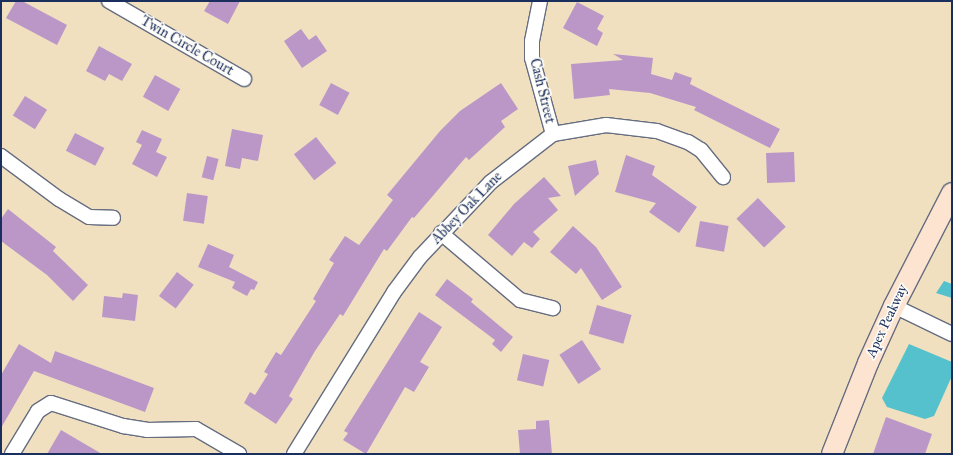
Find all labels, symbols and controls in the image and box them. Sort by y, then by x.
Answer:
street label: Twin Circle Court [138,13,236,79]
street label: Cash Street [526,57,558,125]
street label: Abbey Oak Lane [428,168,506,248]
street label: Apex Peakway [863,282,911,360]

